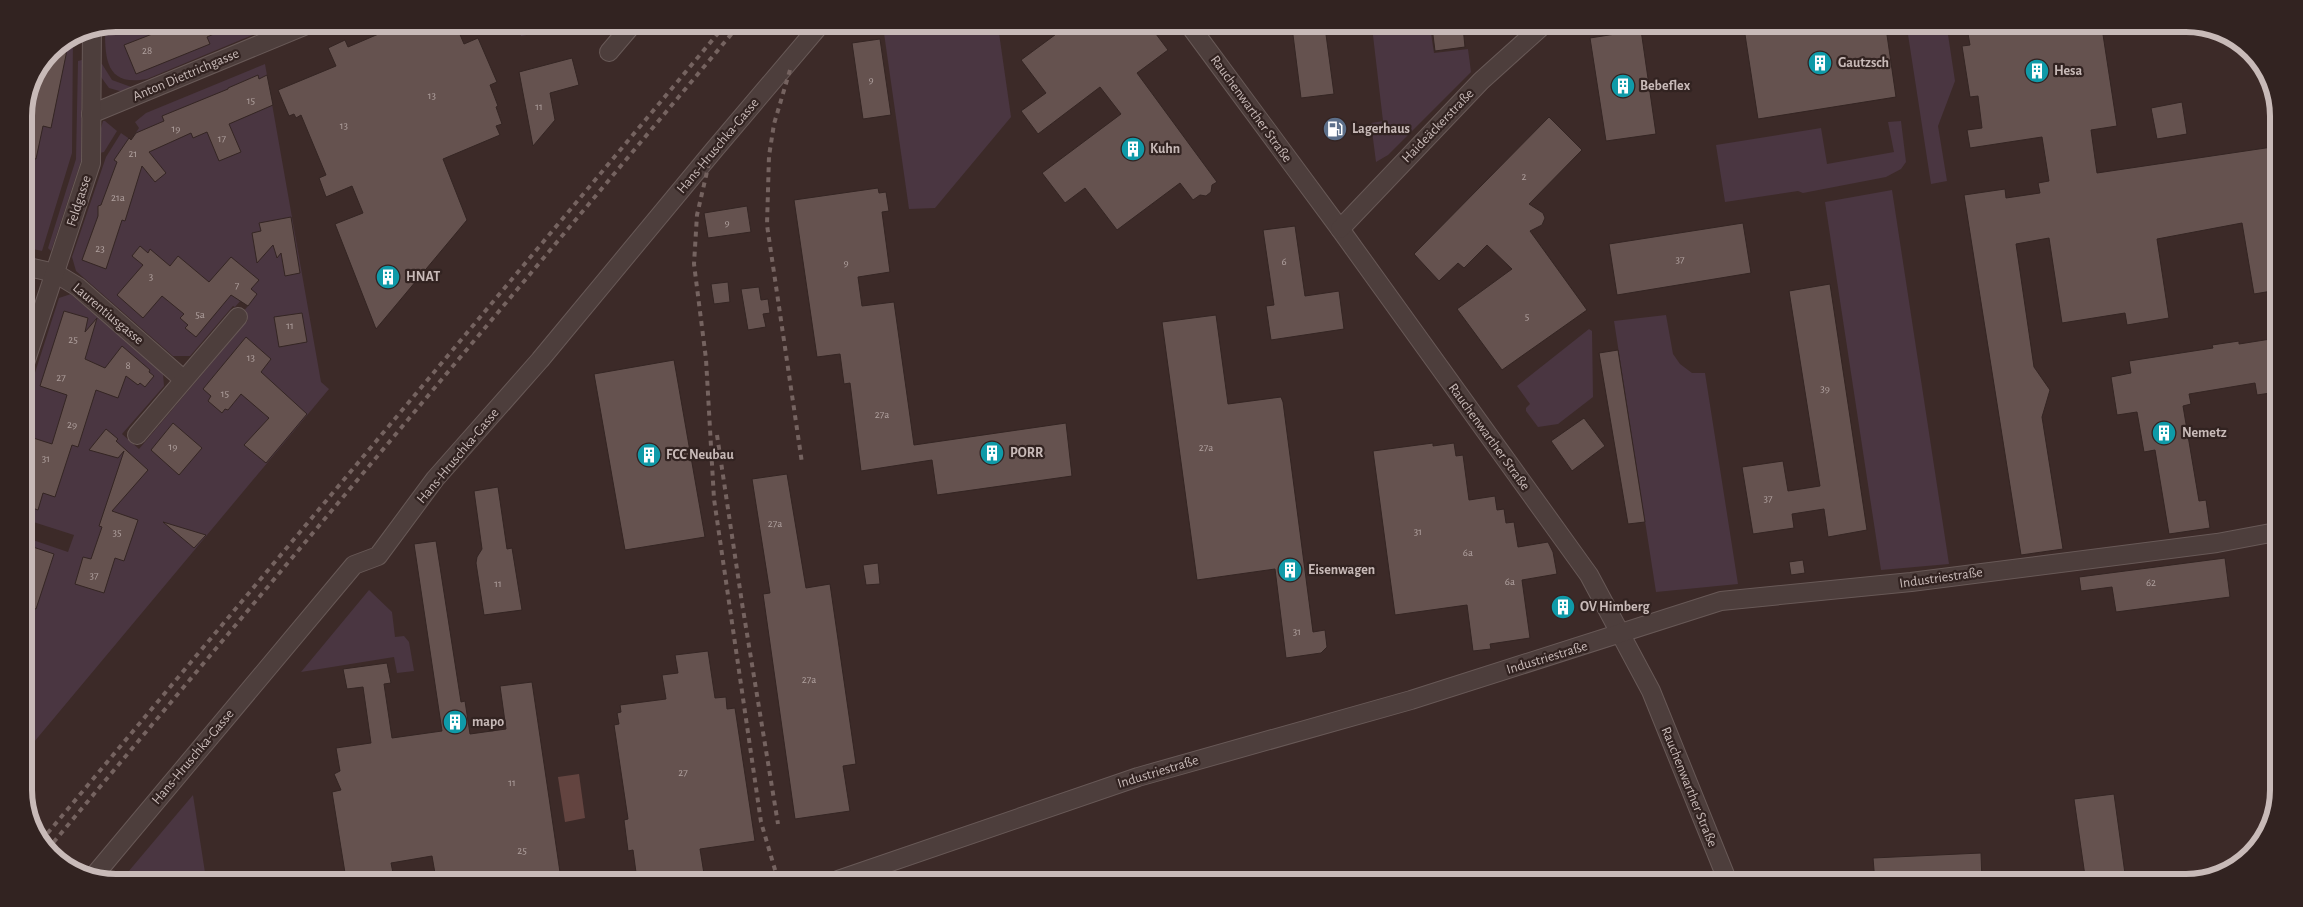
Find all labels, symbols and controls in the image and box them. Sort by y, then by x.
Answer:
house number: 28 [142,45,152,56]
street label: Anton Diettrichgasse [131,46,241,104]
building icon: Gautzsch [1807,50,1833,76]
street label: Rauchenwarther Straße [1208,53,1294,165]
place label: Gautzsch [1838,56,1889,70]
building icon: Hesa [2024,58,2050,84]
place label: Hesa [2054,64,2082,78]
building icon: Bebeflex [1610,73,1636,99]
house number: 9 [868,74,874,85]
place label: Bebeflex [1640,79,1691,93]
street label: Haideäckerstraße [1399,86,1477,166]
house number: 13 [428,90,437,101]
house number: 15 [247,95,256,106]
street label: Hans-Hruschka-Gasse [674,96,762,196]
house number: 11 [535,101,543,112]
fuel station icon: Lagerhaus [1322,116,1348,142]
house number: 13 [340,120,349,131]
place label: Lagerhaus [1352,122,1410,136]
house number: 19 [172,123,180,134]
house number: 17 [218,133,227,144]
building icon: Kuhn [1120,136,1146,162]
place label: Kuhn [1150,142,1180,156]
house number: 21 [129,148,137,159]
house number: 2 [1521,171,1527,182]
street label: Feldgasse [64,174,94,228]
house number: 21a [111,192,125,203]
house number: 9 [724,217,730,228]
house number: 23 [95,243,105,254]
house number: 37 [1675,254,1685,265]
house number: 6 [1281,256,1287,267]
house number: 9 [843,257,849,268]
building icon: HNAT [375,264,401,290]
place label: HNAT [406,270,440,284]
house number: 3 [149,271,154,282]
street label: Laurentiusgasse [70,280,146,348]
house number: 7 [235,280,240,291]
house number: 5a [195,309,205,320]
house number: 5 [1525,311,1530,322]
house number: 11 [286,320,294,331]
house number: 25 [68,334,78,345]
house number: 13 [247,352,256,363]
house number: 8 [125,360,131,371]
house number: 27 [56,372,66,383]
street label: Rauchenwarther Straße [1446,381,1532,493]
house number: 39 [1820,383,1830,394]
house number: 15 [221,388,230,399]
street label: Hans-Hruschka-Gasse [414,406,502,506]
house number: 27a [875,409,889,420]
house number: 29 [67,419,77,430]
building icon: Nemetz [2151,420,2177,446]
place label: Nemetz [2182,426,2227,440]
building icon: PORR [979,440,1005,466]
house number: 19 [169,441,177,452]
building icon: FCC Neubau [636,442,662,468]
house number: 27a [1199,442,1213,453]
place label: PORR [1010,446,1043,460]
place label: FCC Neubau [666,448,734,462]
house number: 31 [42,453,50,464]
house number: 37 [1763,493,1773,504]
house number: 27a [768,518,782,529]
house number: 31 [1414,526,1422,537]
house number: 35 [112,527,122,538]
house number: 6a [1463,547,1473,558]
building icon: Eisenwagen [1277,557,1303,583]
place label: Eisenwagen [1308,563,1375,577]
street label: Industriestraße [1898,565,1984,591]
house number: 37 [89,570,99,581]
house number: 6a [1505,576,1515,587]
house number: 62 [2146,577,2156,588]
house number: 11 [494,578,502,589]
building icon: OV Himberg [1550,594,1576,620]
place label: OV Himberg [1580,600,1650,614]
house number: 31 [1293,626,1301,637]
street label: Industriestraße [1505,639,1589,677]
house number: 27a [802,674,816,685]
street label: Hans-Hruschka-Gasse [149,707,237,807]
building icon: mapo [442,709,468,735]
place label: mapo [472,715,504,729]
street label: Rauchenwarther Straße [1658,725,1720,849]
street label: Industriestraße [1116,753,1200,791]
house number: 27 [678,767,688,778]
house number: 11 [508,777,516,788]
house number: 25 [517,845,527,856]

